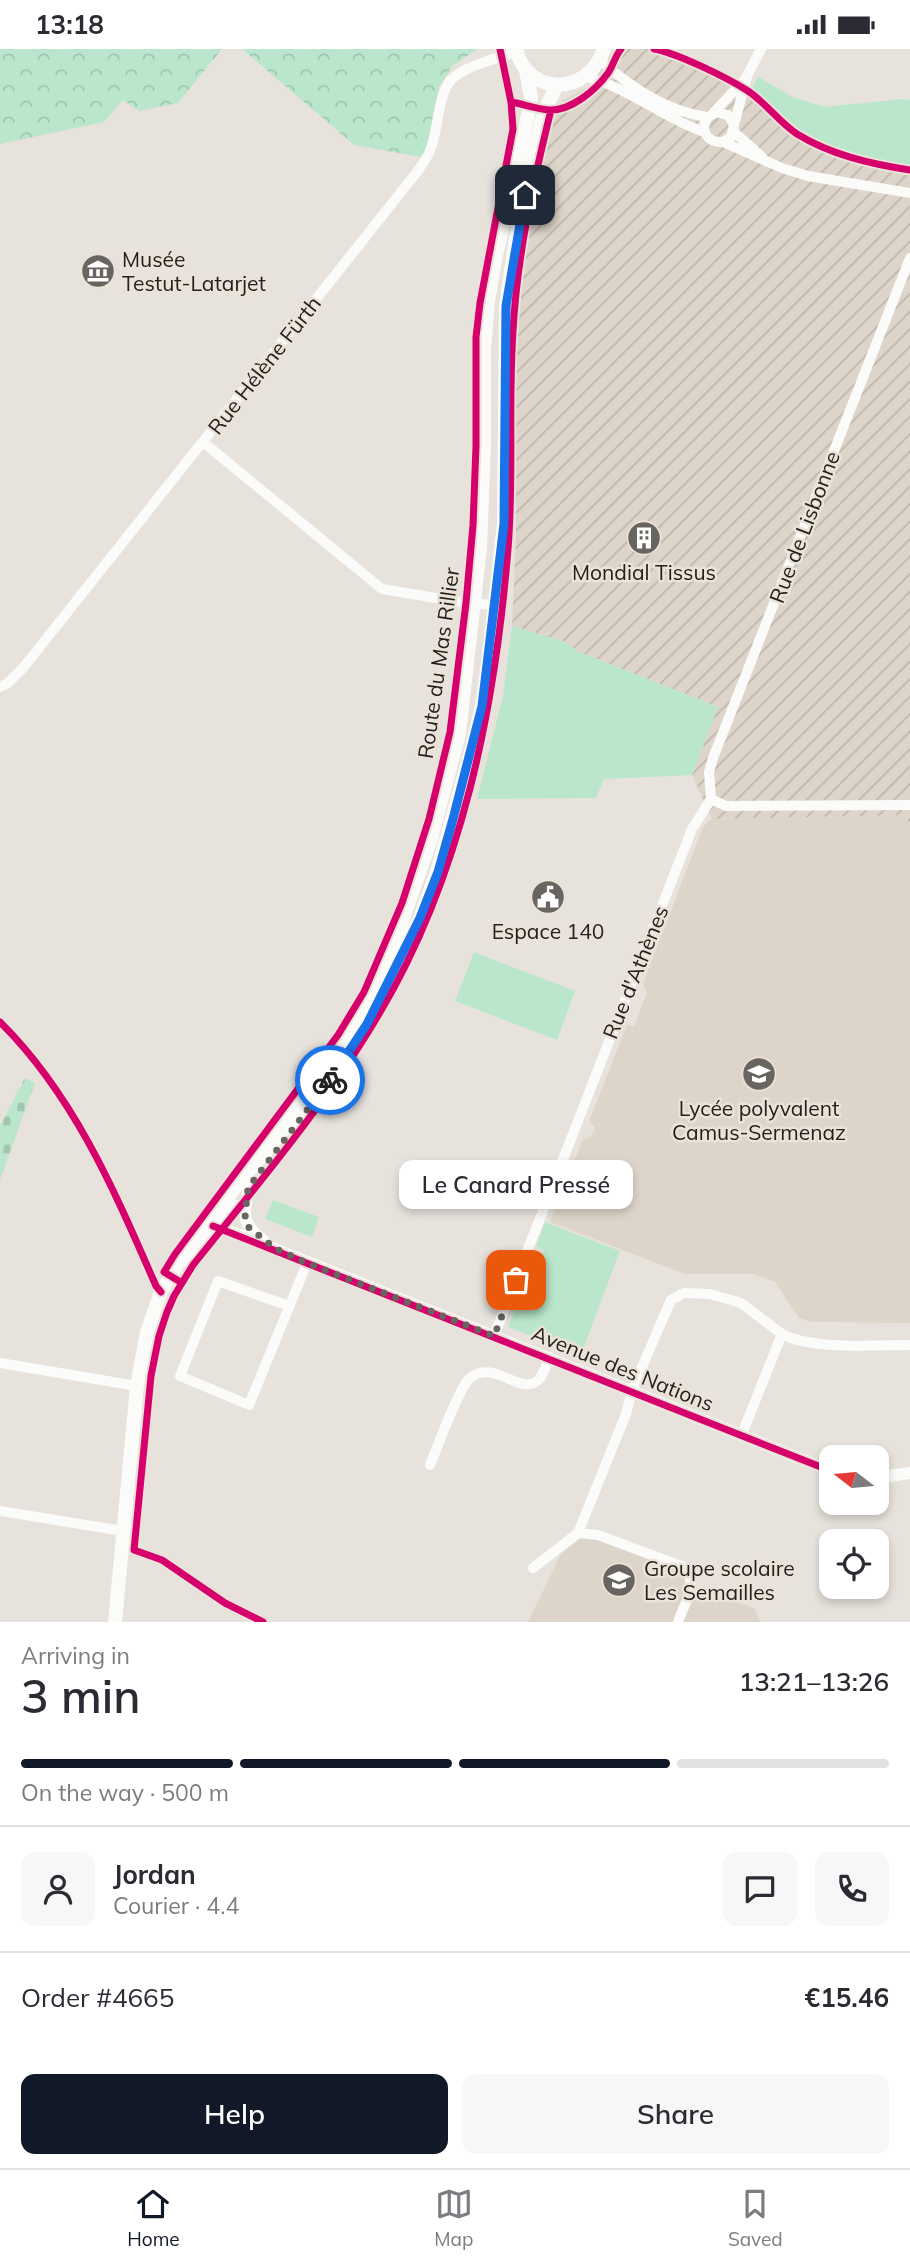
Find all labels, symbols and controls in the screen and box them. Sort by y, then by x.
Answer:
text: 13:18 [35,8,104,41]
pin [495,165,555,225]
icon: home [506,176,544,214]
place label: Musée Testut-Latarjet [122,246,266,296]
museum icon: Musée Testut-Latarjet [79,252,117,290]
street label: Rue Hélène Fürth [202,291,326,439]
street label: Rue de Lisbonne [763,447,845,607]
building icon: Mondial Tissus [625,519,663,557]
place label: Mondial Tissus [572,559,716,585]
street label: Route du Mas Rillier [412,565,464,760]
public building icon: Espace 140 [529,878,567,916]
street label: Rue d'Athènes [596,902,674,1042]
place label: Espace 140 [492,918,604,944]
courier [295,1045,365,1115]
school or university icon: Lycée polyvalent Camus-Sermenaz [740,1055,778,1093]
icon: bike [311,1061,349,1099]
place label: Lycée polyvalent Camus-Sermenaz [672,1095,846,1145]
callout: Le Canard Pressé [399,1161,633,1210]
text: Le Canard Pressé [422,1170,610,1199]
pin [486,1250,546,1310]
icon: bag [497,1261,535,1299]
street label: Avenue des Nations [528,1320,718,1416]
north arrow [819,1445,889,1515]
map controls [819,1445,889,1599]
button: locate [819,1529,889,1599]
place label: Groupe scolaire Les Semailles [644,1555,795,1605]
school or university icon: Groupe scolaire Les Semailles [600,1561,638,1599]
text: Arriving in [21,1641,130,1670]
text: 13:21–13:26 [739,1665,889,1698]
text: 3 min [21,1667,140,1725]
text: On the way · 500 m [21,1778,229,1807]
button: person [21,1852,95,1926]
button: chat [723,1852,797,1926]
button: phone [815,1852,889,1926]
text: Jordan [113,1858,196,1891]
text: Courier · 4.4 [113,1891,239,1920]
text: Order #4665 [21,1981,174,2014]
text: €15.46 [805,1981,889,2014]
button: Help [21,2074,448,2154]
button: Share [462,2074,889,2154]
tab: Home [127,2185,180,2251]
tab: Map [434,2185,473,2251]
tab: Saved [728,2185,783,2251]

